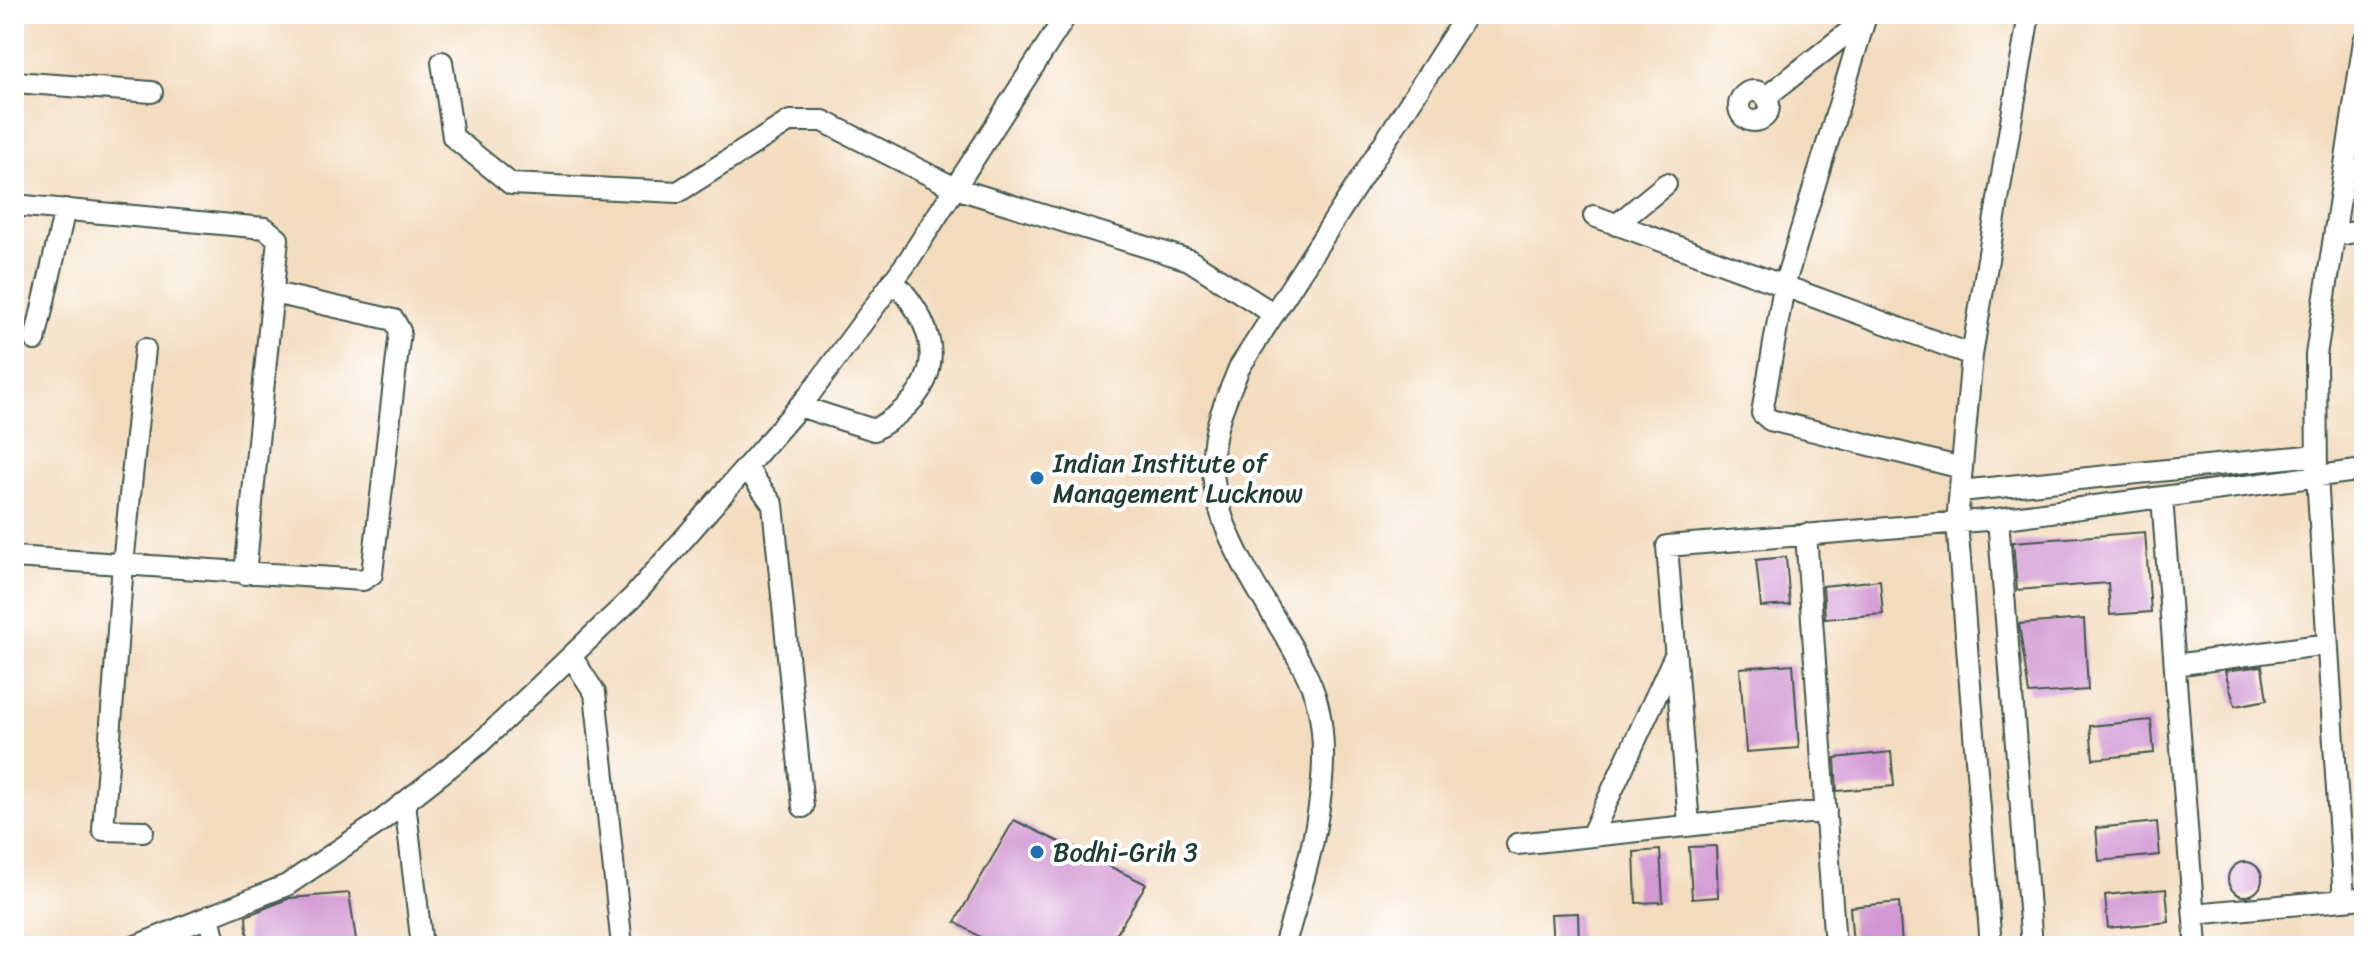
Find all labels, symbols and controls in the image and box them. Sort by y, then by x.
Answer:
place label: Indian Institute of Management Lucknow [1052,440,1303,516]
marker: Indian Institute of Management Lucknow [1028,469,1046,487]
place label: Bodhi-Grih 3 [1053,829,1198,875]
marker: Bodhi-Grih 3 [1028,843,1046,861]

